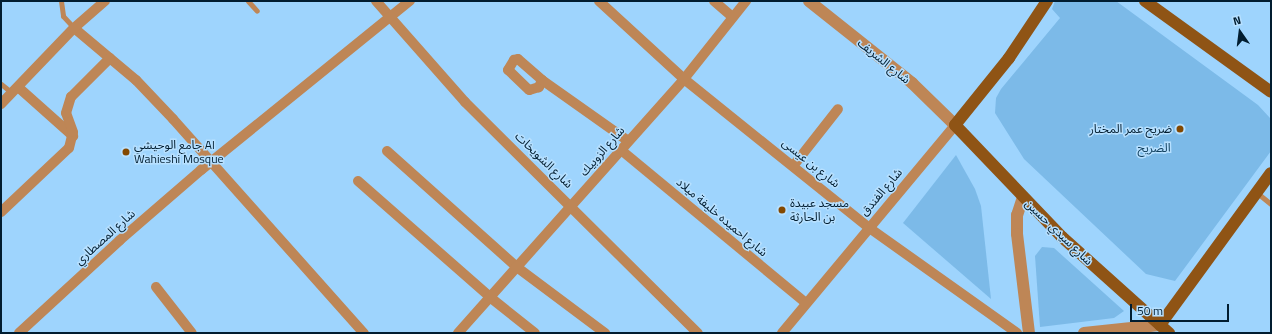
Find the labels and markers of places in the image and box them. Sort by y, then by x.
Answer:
place label: ضريح عمر المختار [1089,122,1172,136]
marker: ضريح عمر المختار [1175,124,1185,134]
place label: جامع الوحيشي Al Wahieshi Mosque [134,138,224,166]
marker: جامع الوحيشي Al Wahieshi Mosque [121,147,131,157]
place label: مسجد عبيدة بن الحارثة [790,196,849,224]
marker: مسجد عبيدة بن الحارثة [777,205,787,215]

